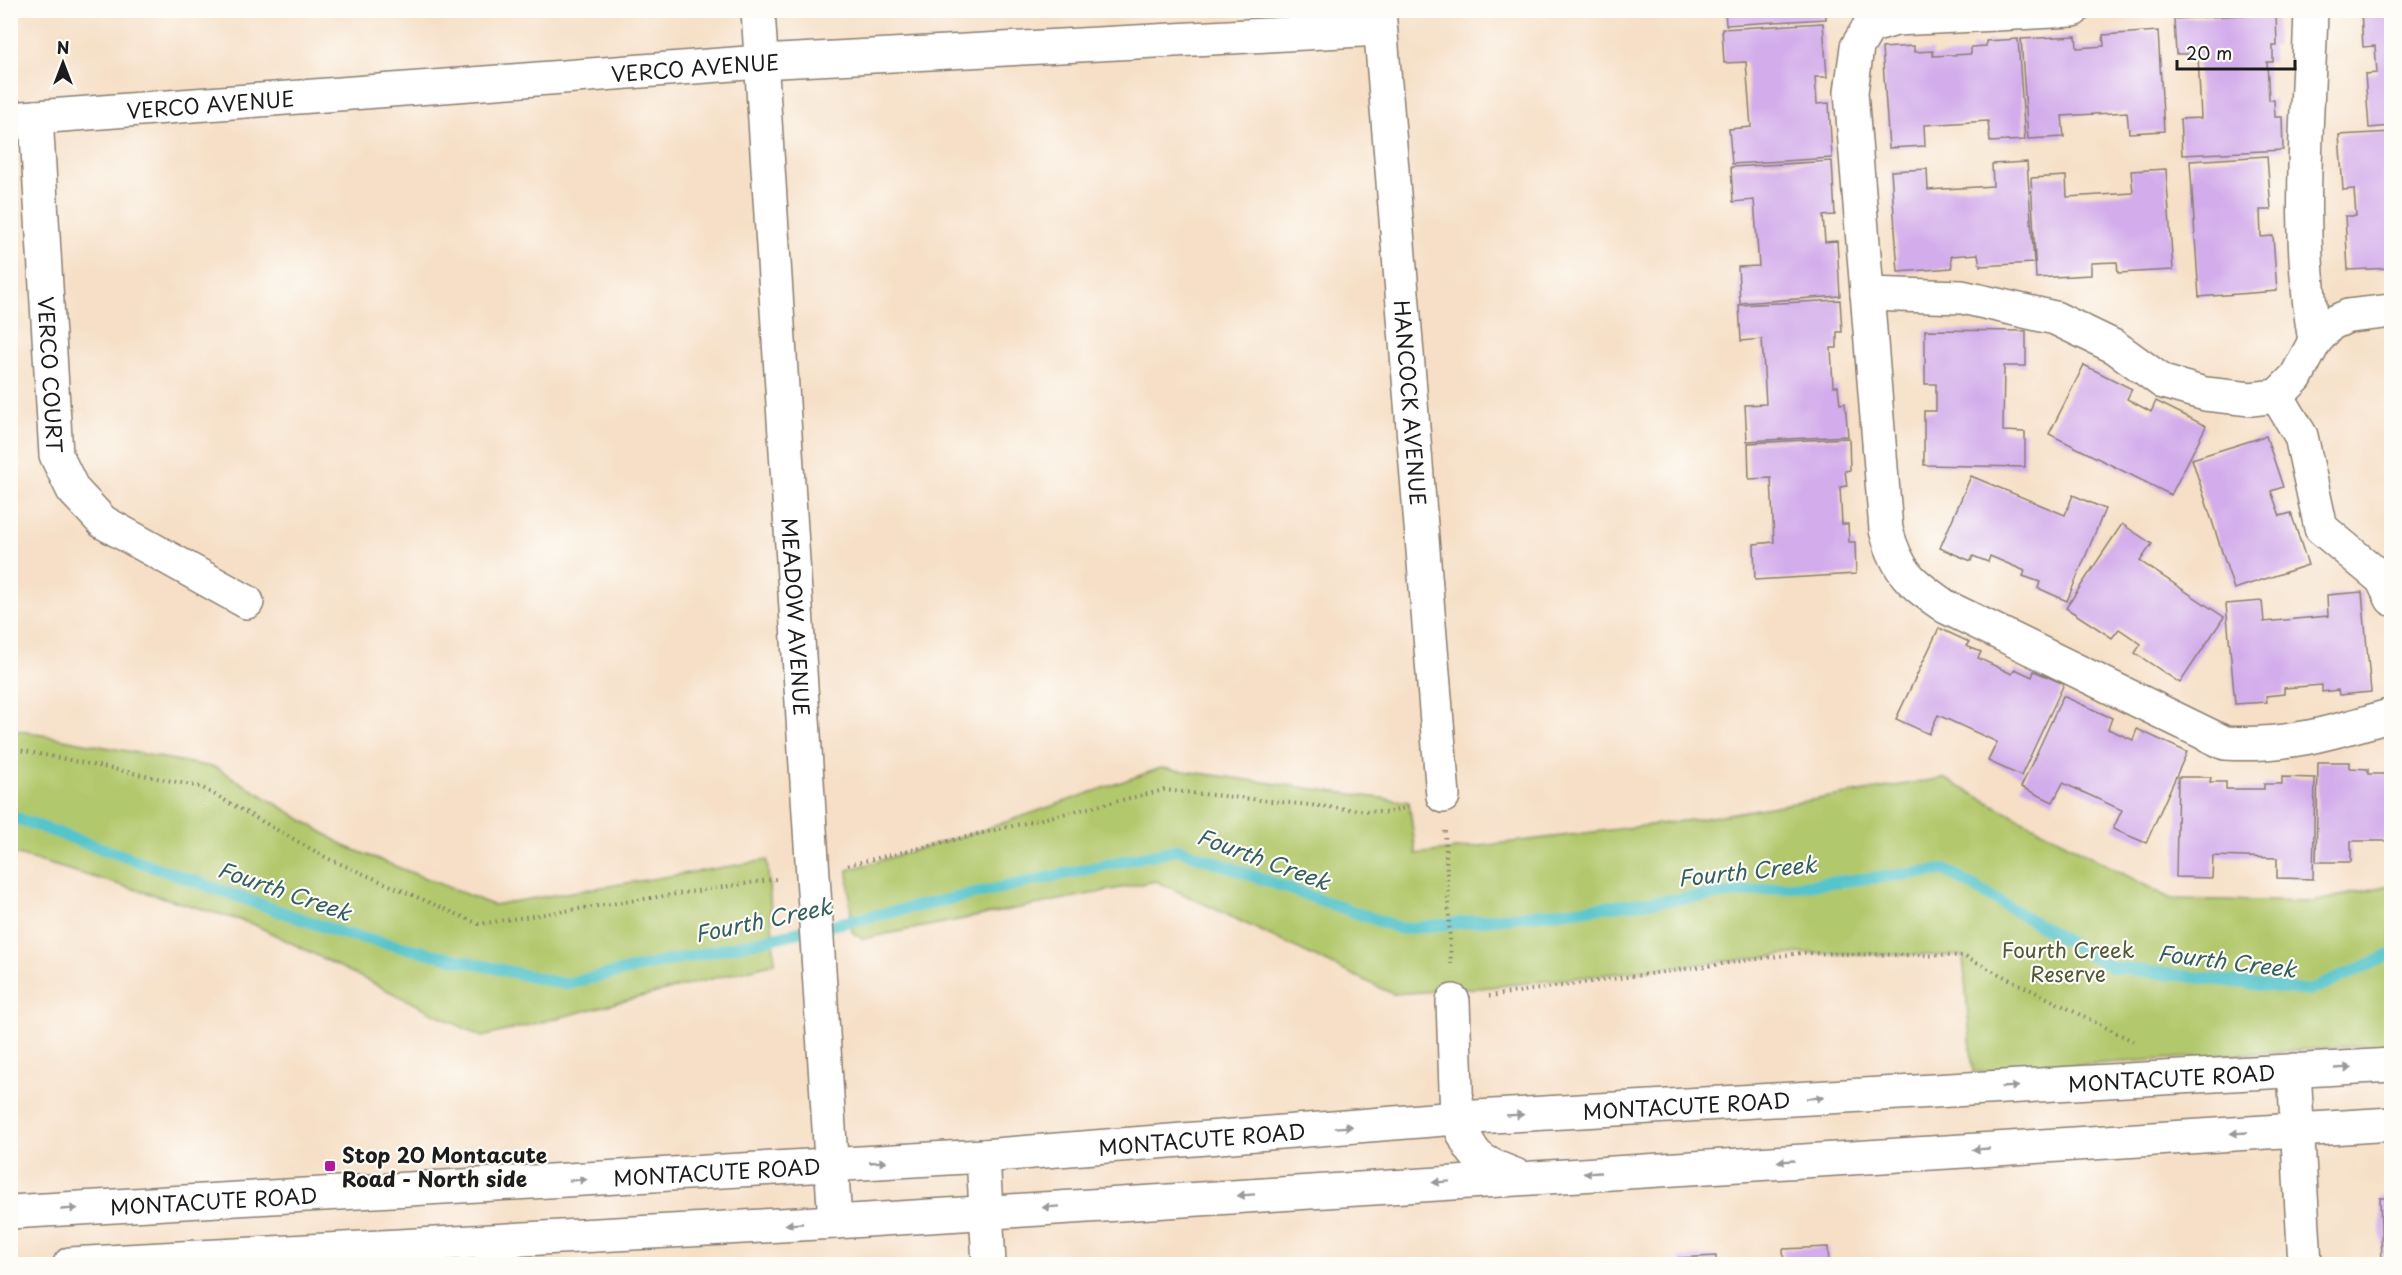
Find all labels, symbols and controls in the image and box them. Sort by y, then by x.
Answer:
north arrow [33,33,93,93]
scale bar [2177,33,2296,71]
text: N [57,35,69,59]
text: 20 m [2186,39,2232,66]
street label: VERCO AVENUE [610,45,780,89]
street label: VERCO AVENUE [125,81,295,126]
street label: VERCO COURT [31,296,72,454]
street label: HANCOCK AVENUE [1387,299,1435,507]
street label: MEADOW AVENUE [774,517,819,717]
water label: Fourth Creek [1193,819,1337,898]
water label: Fourth Creek [1676,846,1820,894]
water label: Fourth Creek [214,852,358,929]
water label: Fourth Creek [691,888,836,950]
park label: Fourth Creek Reserve [2002,933,2135,989]
water label: Fourth Creek [2156,935,2300,985]
street label: MONTACUTE ROAD [2067,1056,2276,1099]
one-way arrow [2333,1063,2352,1072]
one-way arrow [2000,1082,2019,1091]
street label: MONTACUTE ROAD [1582,1083,1791,1127]
one-way arrow [1805,1093,1824,1102]
one-way arrow [1506,1111,1525,1120]
street label: MONTACUTE ROAD [1097,1114,1306,1163]
one-way arrow [1335,1122,1354,1132]
one-way arrow [2229,1129,2248,1138]
place label: Stop 20 Montacute Road - North side [342,1138,547,1194]
one-way arrow [1972,1144,1991,1154]
street label: MONTACUTE ROAD [612,1149,821,1193]
one-way arrow [1777,1156,1796,1165]
one-way arrow [868,1158,887,1167]
marker: Stop 20 Montacute Road - North side [323,1159,337,1173]
one-way arrow [1582,1168,1601,1177]
one-way arrow [569,1175,588,1184]
one-way arrow [1431,1177,1450,1187]
street label: MONTACUTE ROAD [109,1178,318,1222]
one-way arrow [1236,1190,1255,1199]
one-way arrow [1042,1202,1061,1211]
one-way arrow [59,1205,78,1214]
one-way arrow [784,1220,803,1229]

